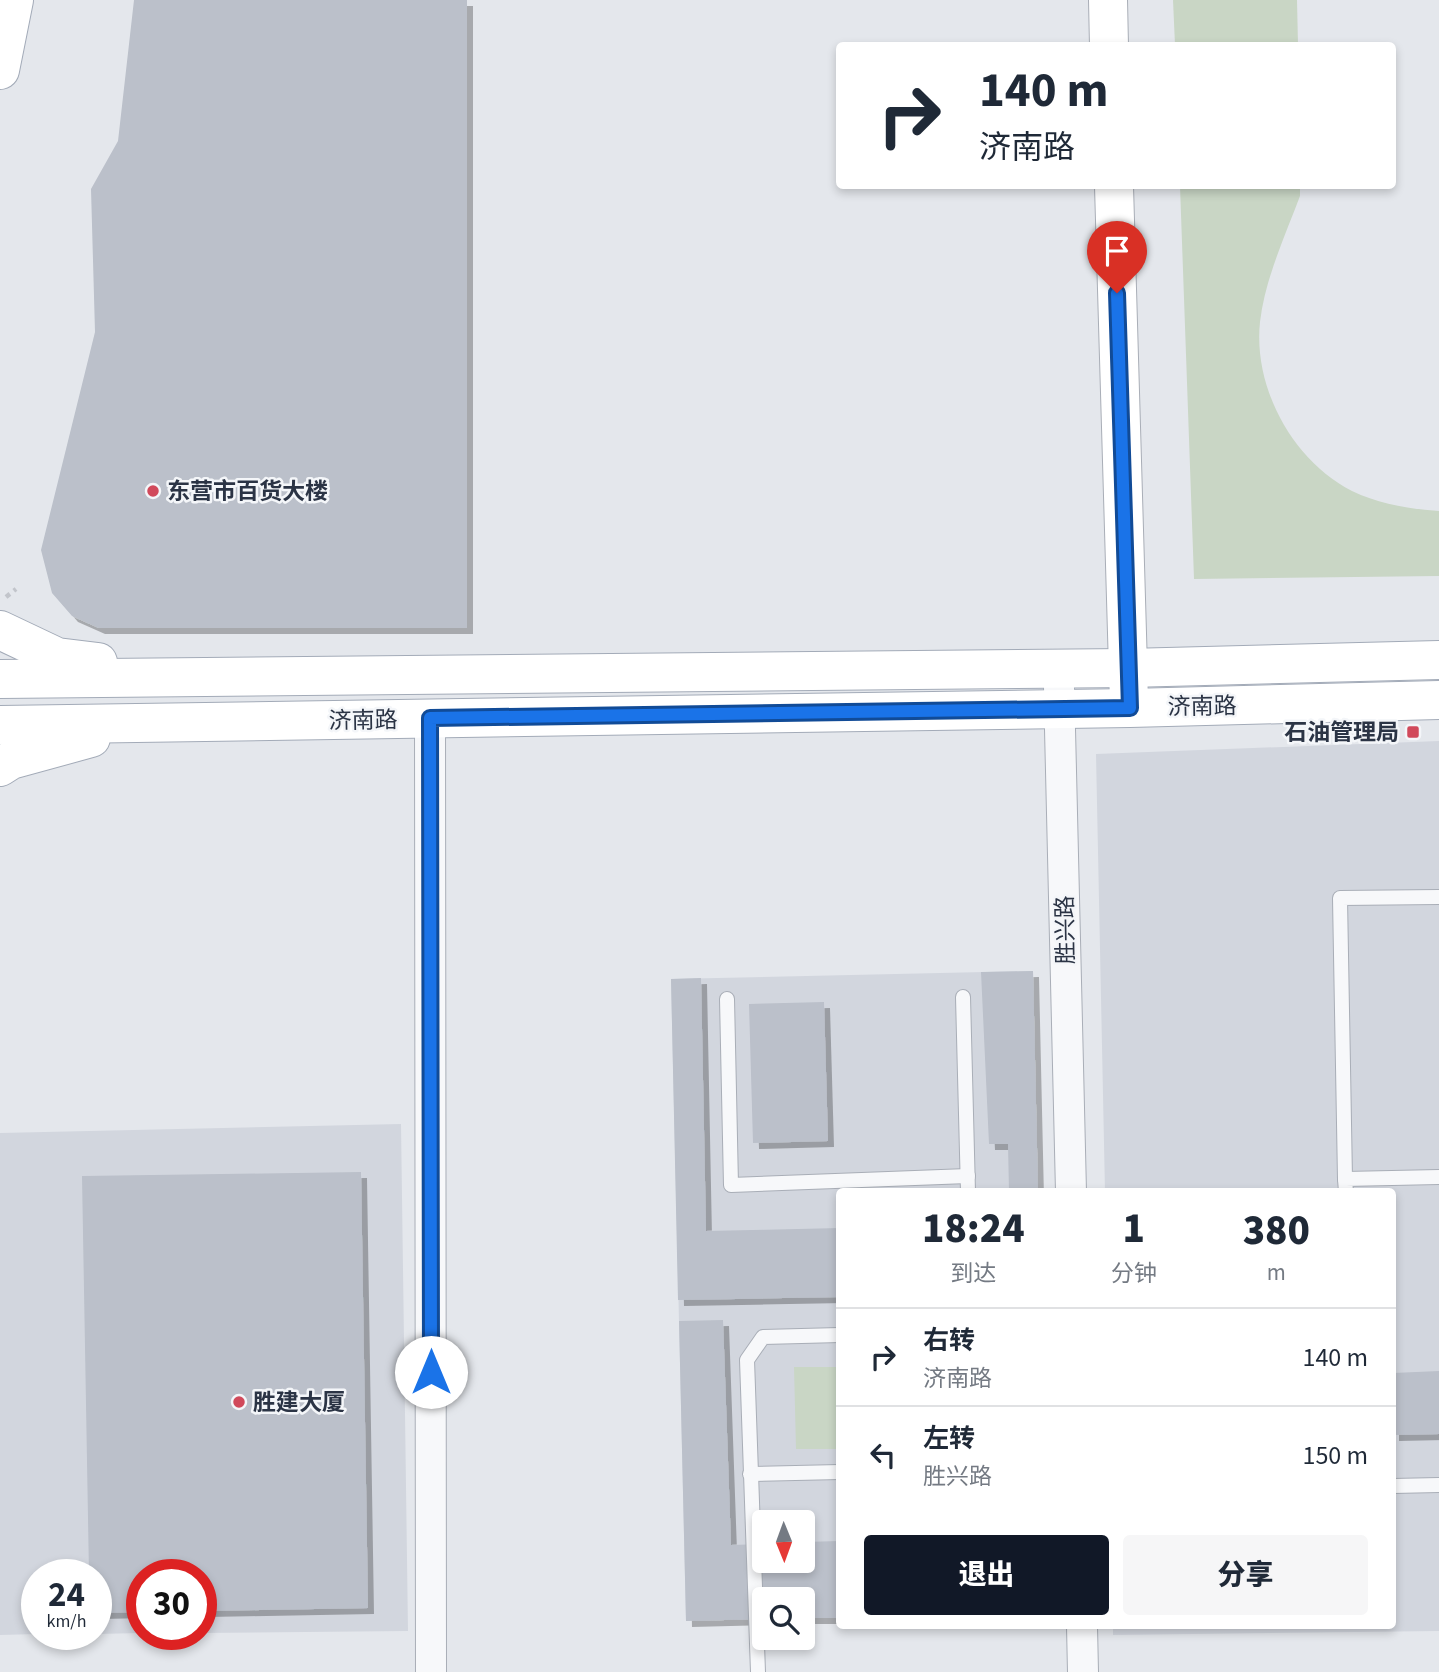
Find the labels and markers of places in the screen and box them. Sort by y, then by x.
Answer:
pin [1087,221,1147,293]
place label: 东营市百货大楼 [167,475,328,508]
marker: 东营市百货大楼 [145,483,161,499]
place label: 石油管理局 [1284,716,1399,749]
marker: 石油管理局 [1405,724,1421,740]
place label: 胜建大厦 [253,1386,345,1419]
marker: 胜建大厦 [231,1394,247,1410]

